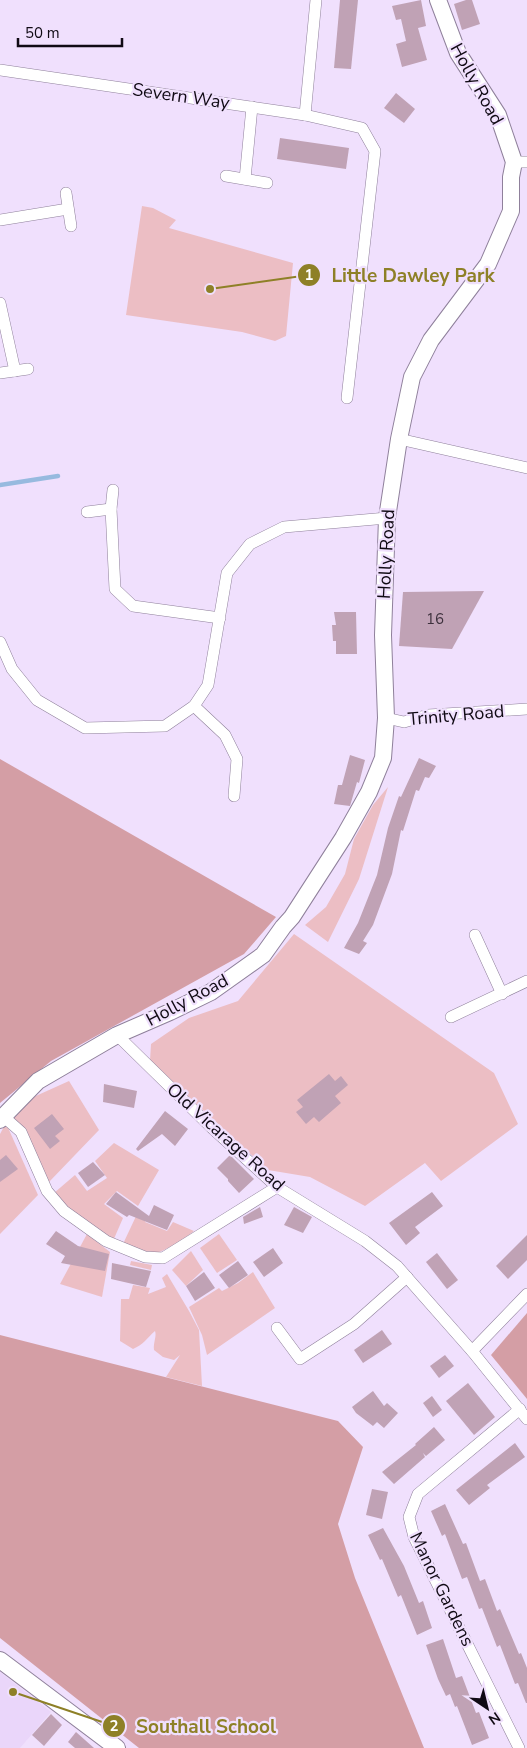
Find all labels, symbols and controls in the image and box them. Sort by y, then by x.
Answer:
scale bar [18,15,121,47]
text: 50 m [25,23,60,43]
street label: Holly Road [445,39,509,129]
street label: Severn Way [131,77,232,115]
callout: Little Dawley Park [296,258,504,292]
text: Little Dawley Park [331,263,495,289]
text: 1 [304,265,314,285]
street label: Holly Road [372,508,400,600]
house number: 16 [426,609,444,629]
street label: Trinity Road [407,699,505,731]
street label: Holly Road [142,968,232,1032]
street label: Old Vicarage Road [162,1078,290,1196]
street label: Manor Gardens [404,1528,480,1650]
north arrow [462,1683,512,1733]
text: N [484,1707,504,1729]
callout: Southall School [101,1709,286,1743]
text: Southall School [136,1714,276,1740]
text: 2 [109,1716,119,1736]

